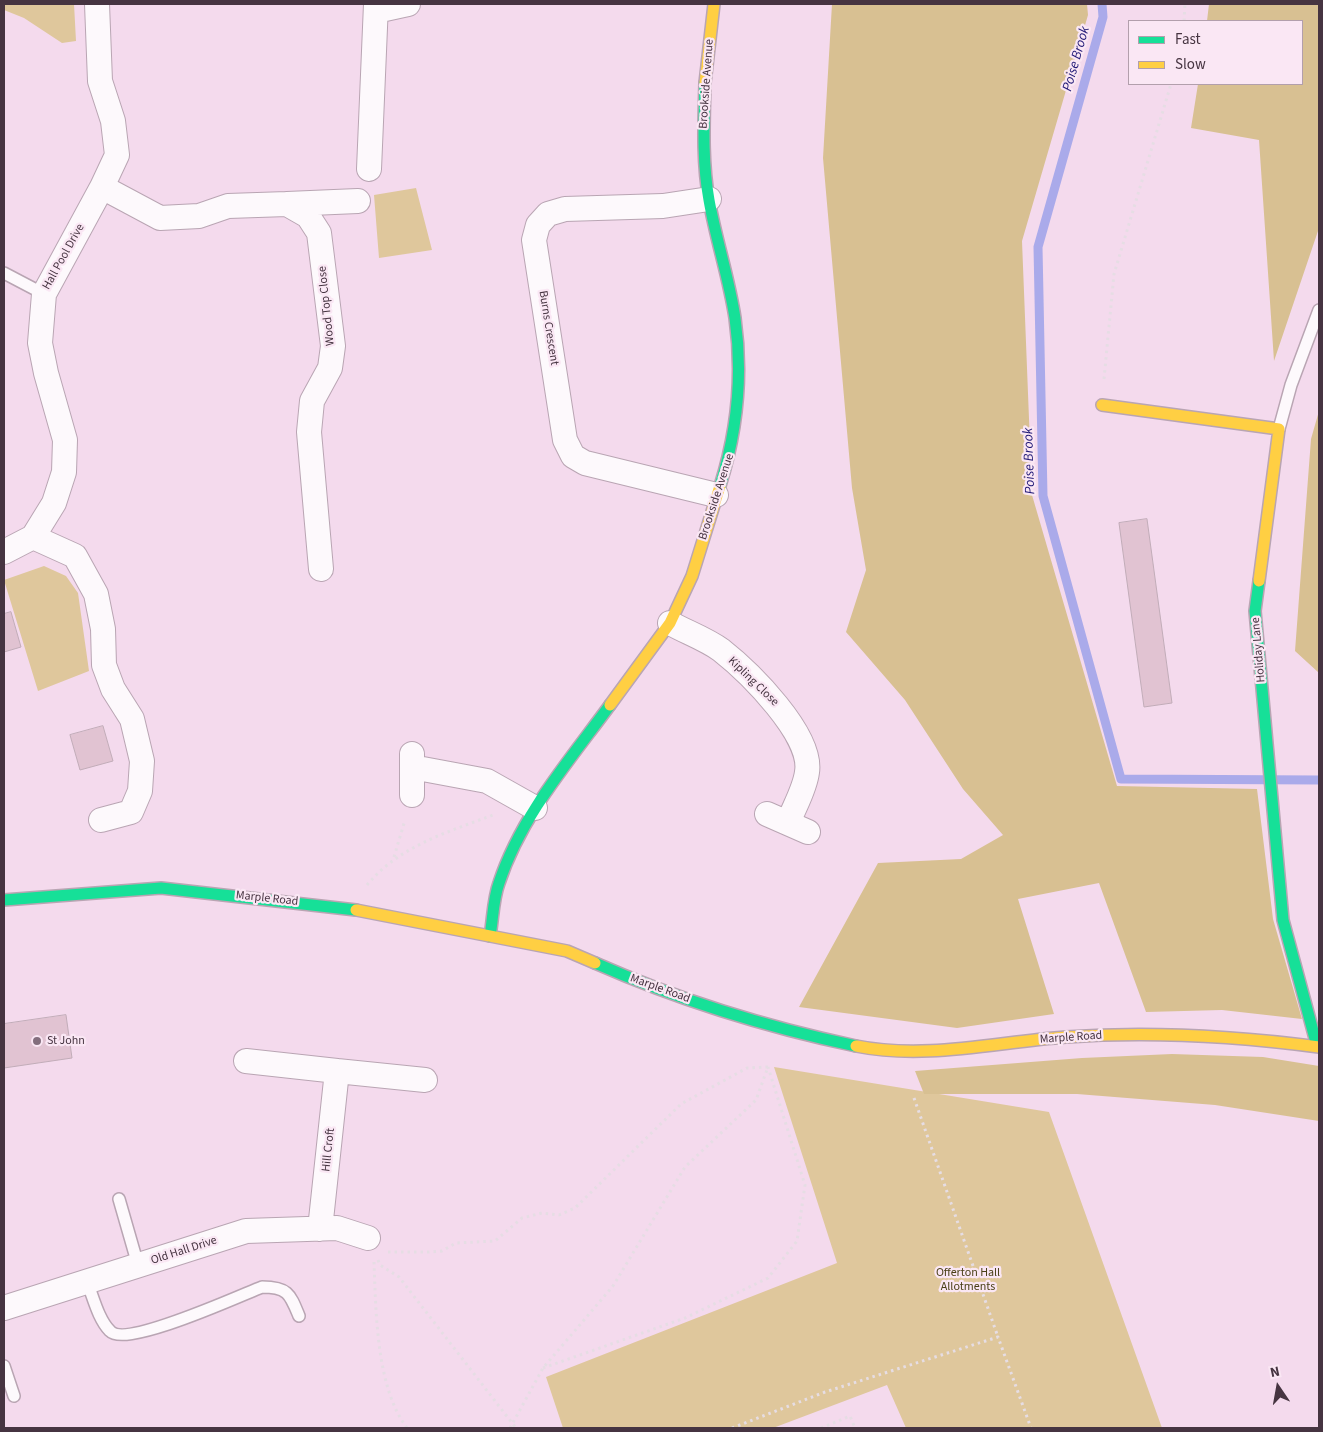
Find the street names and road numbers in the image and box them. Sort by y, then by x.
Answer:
street label: Brookside Avenue [697,39,717,129]
street label: Hall Pool Drive [40,221,88,293]
street label: Wood Top Close [316,265,338,347]
street label: Burns Crescent [535,290,561,366]
street label: Brookside Avenue [696,452,738,542]
street label: Holiday Lane [1249,617,1269,683]
street label: Kipling Close [725,654,781,710]
street label: Marple Road [235,889,299,909]
street label: Marple Road [628,972,692,1006]
street label: Marple Road [1039,1029,1103,1047]
street label: Hill Croft [320,1127,338,1173]
street label: Old Hall Drive [149,1234,219,1268]

